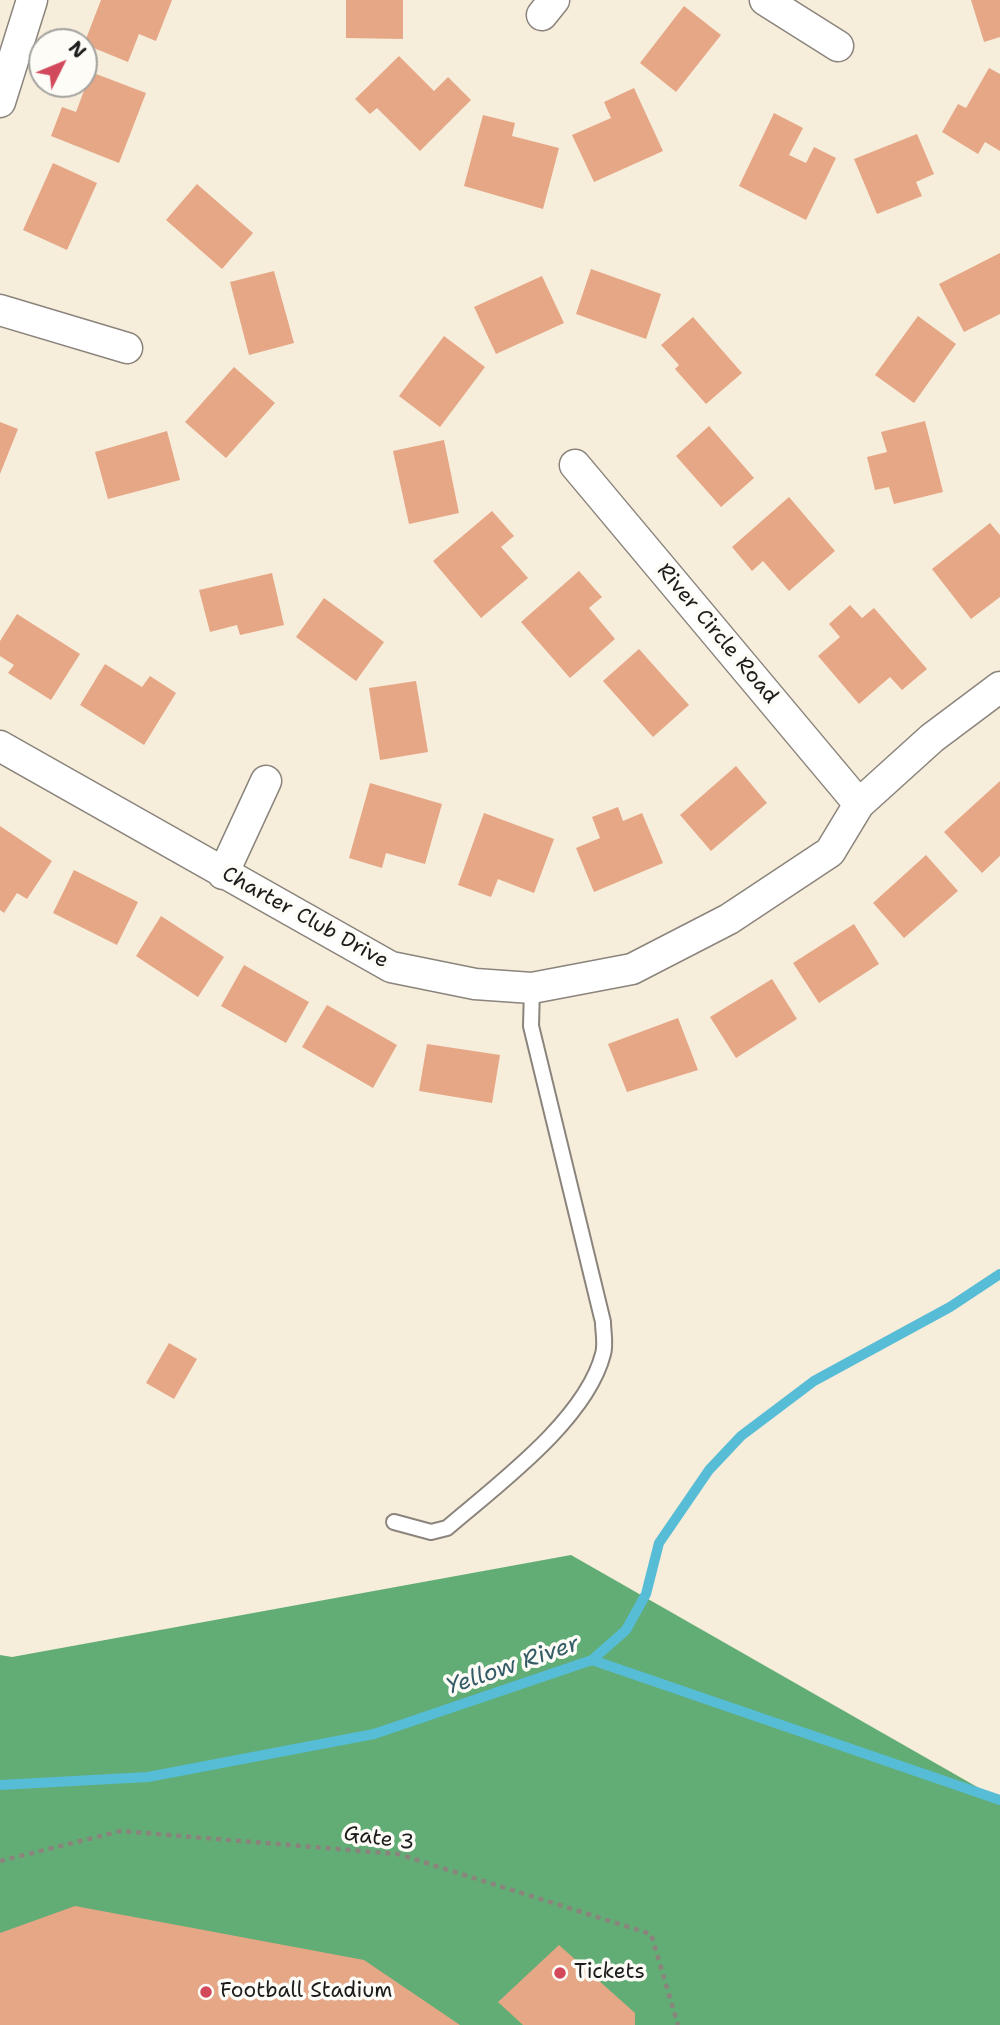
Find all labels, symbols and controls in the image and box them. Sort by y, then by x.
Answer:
north arrow [28,28,98,98]
text: N [63,36,92,64]
street label: River Circle Road [651,559,783,709]
street label: Charter Club Drive [217,862,393,974]
water label: Yellow River [443,1630,583,1702]
street label: Gate 3 [342,1822,416,1856]
place label: Tickets [574,1960,645,1986]
marker: Tickets [552,1965,568,1981]
place label: Football Stadium [220,1979,392,2005]
marker: Football Stadium [198,1984,214,2000]

